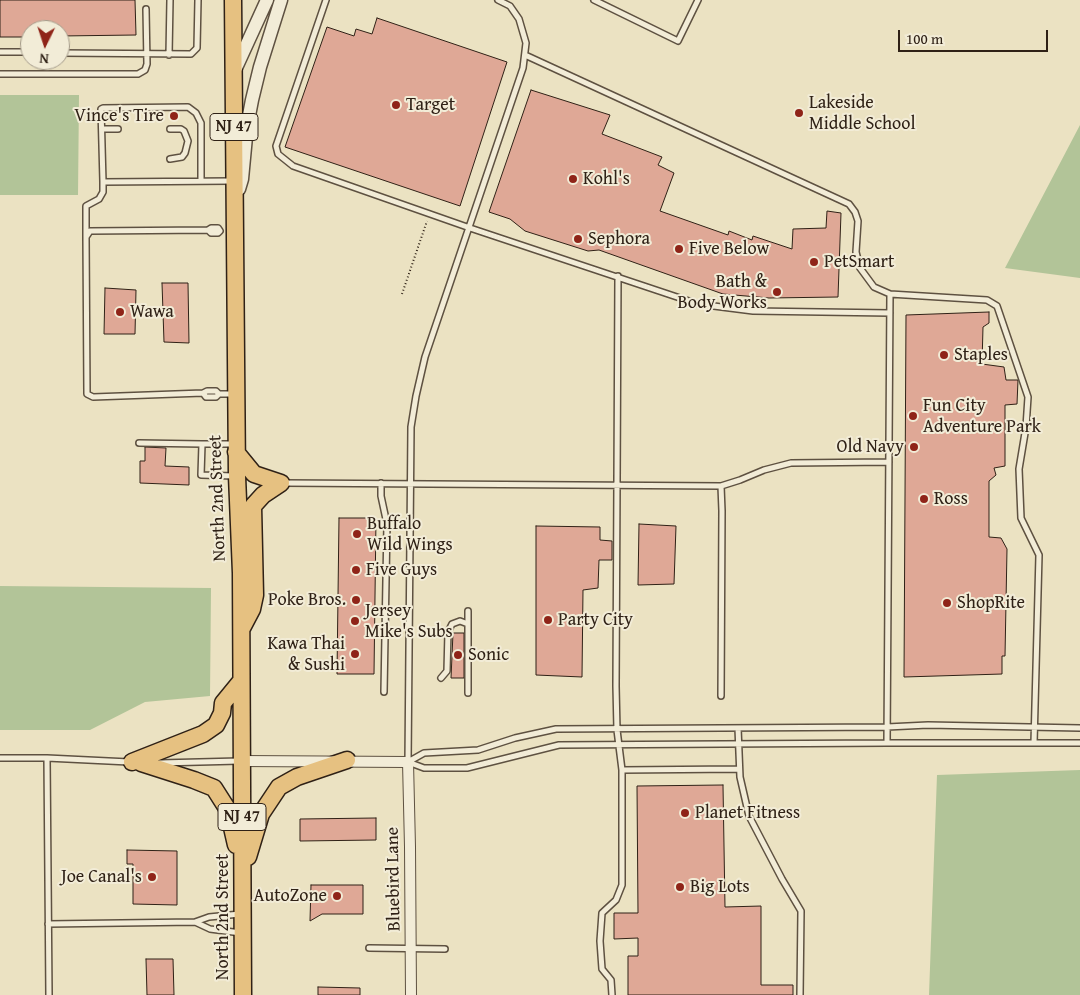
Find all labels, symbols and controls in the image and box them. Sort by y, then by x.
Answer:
north arrow [20,20,70,70]
scale bar [900,20,1050,52]
text: 100 m [906,28,943,49]
text: N [39,49,49,69]
place label: Lakeside Middle School [809,92,916,134]
place label: Target [406,94,455,116]
marker: Target [390,99,402,111]
place label: Vince's Tire [74,105,164,127]
marker: Lakeside Middle School [793,107,805,119]
marker: Vince's Tire [168,110,180,122]
road number: NJ 47 [210,114,258,140]
place label: Kohl's [583,168,630,190]
marker: Kohl's [567,173,579,185]
place label: Sephora [588,228,650,250]
marker: Sephora [572,233,584,245]
place label: Five Below [689,238,769,260]
marker: Five Below [673,243,685,255]
place label: PetSmart [824,251,894,273]
marker: PetSmart [808,256,820,268]
place label: Bath & Body Works [678,271,767,314]
marker: Bath & Body Works [771,286,783,298]
place label: Wawa [130,301,174,323]
marker: Wawa [114,306,126,318]
place label: Staples [954,344,1008,366]
marker: Staples [938,349,950,361]
place label: Fun City Adventure Park [923,395,1041,438]
marker: Fun City Adventure Park [907,410,919,422]
street label: North 2nd Street [205,434,231,562]
place label: Old Navy [837,436,904,458]
marker: Old Navy [908,441,920,453]
place label: Ross [934,488,968,510]
marker: Ross [918,493,930,505]
place label: Buffalo Wild Wings [367,513,453,556]
marker: Buffalo Wild Wings [351,528,363,540]
place label: Five Guys [366,559,437,581]
marker: Five Guys [350,564,362,576]
place label: Poke Bros. [268,589,346,611]
place label: ShopRite [957,592,1025,614]
marker: Poke Bros. [350,594,362,606]
marker: ShopRite [941,597,953,609]
place label: Jersey Mike's Subs [365,600,453,642]
place label: Party City [558,609,633,631]
marker: Party City [542,614,554,626]
marker: Jersey Mike's Subs [349,615,361,627]
place label: Kawa Thai & Sushi [267,633,345,676]
place label: Sonic [468,644,509,666]
marker: Kawa Thai & Sushi [349,648,361,660]
marker: Sonic [452,649,464,661]
place label: Planet Fitness [695,802,800,824]
road number: NJ 47 [218,804,266,830]
marker: Planet Fitness [679,807,691,819]
street label: Bluebird Lane [382,827,406,931]
street label: North 2nd Street [212,854,234,980]
place label: Joe Canal's [61,866,142,888]
marker: Joe Canal's [146,871,158,883]
place label: Big Lots [690,876,750,898]
marker: Big Lots [674,881,686,893]
place label: AutoZone [254,885,327,907]
marker: AutoZone [331,890,343,902]

